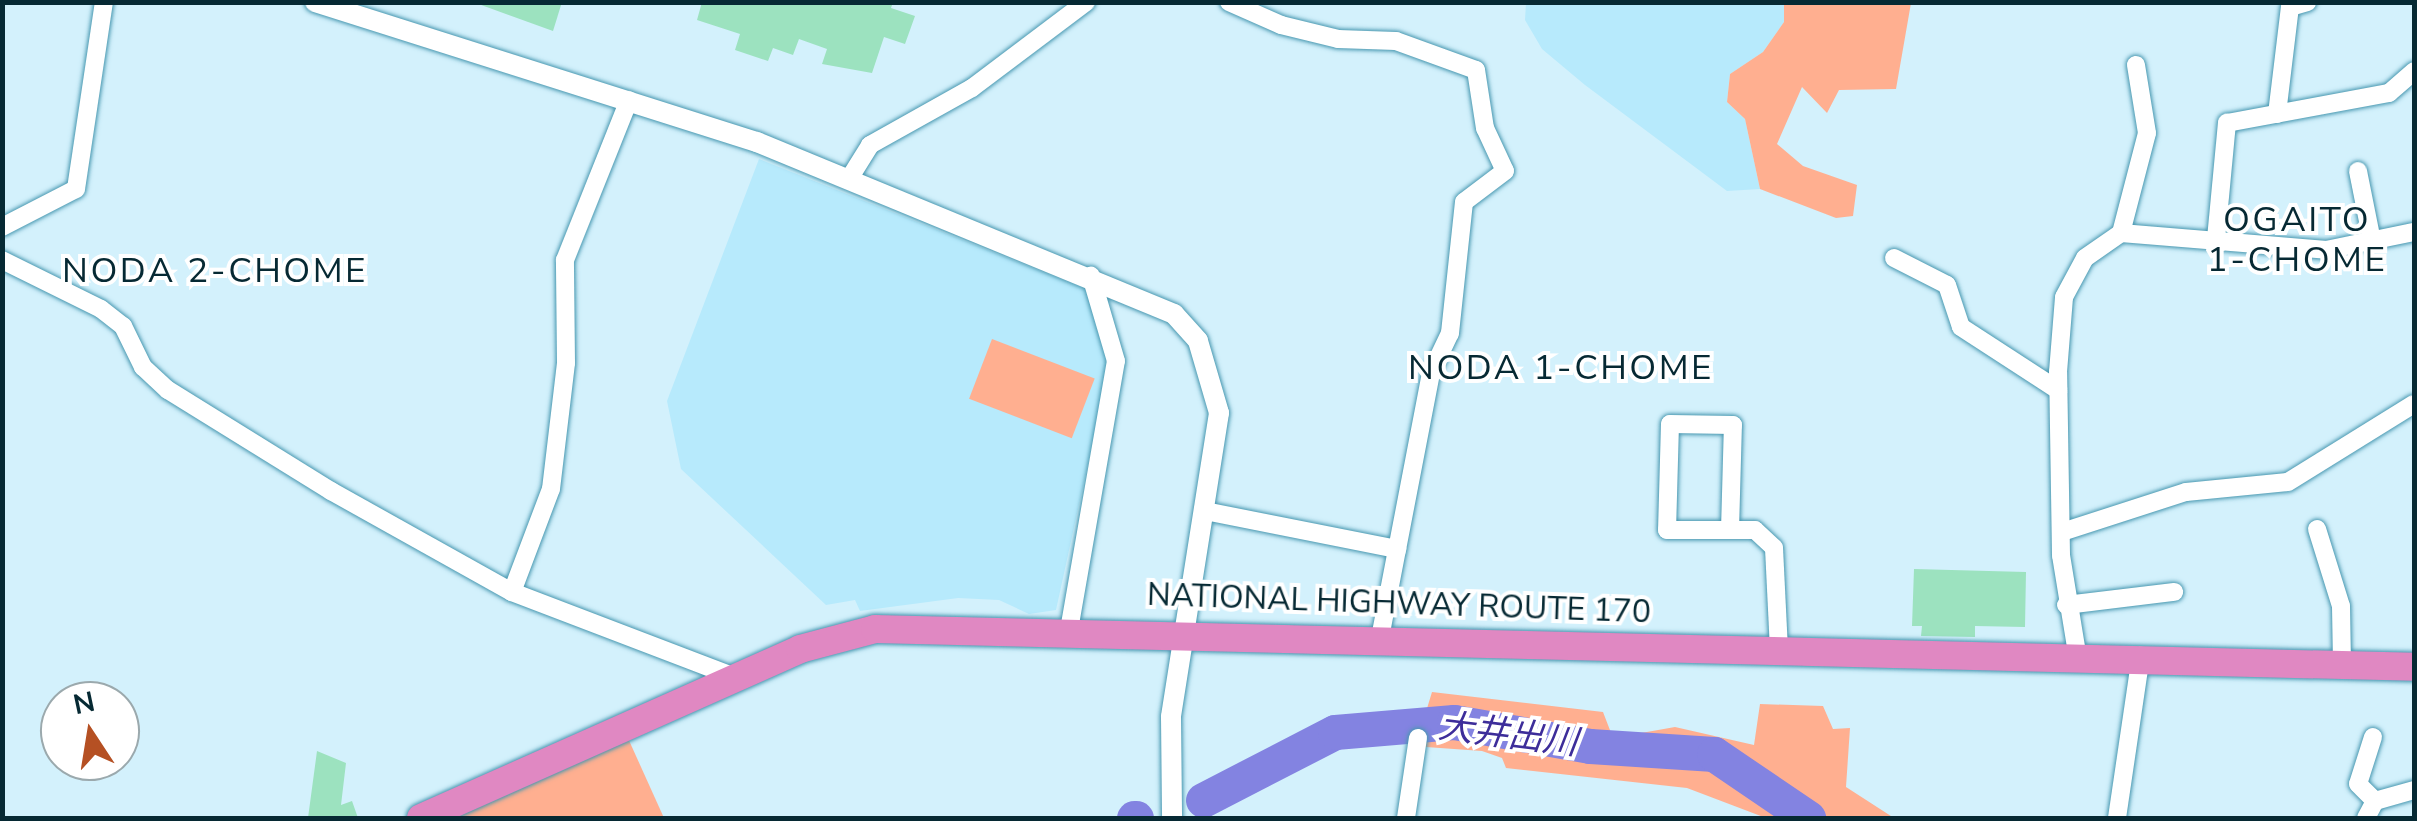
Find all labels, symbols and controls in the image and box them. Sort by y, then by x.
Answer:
district label: OGAITO 1-CHOME [2207,199,2387,281]
district label: NODA 2-CHOME [62,250,368,292]
district label: NODA 1-CHOME [1408,347,1714,389]
street label: NATIONAL HIGHWAY ROUTE 170 [1146,576,1652,632]
north arrow [40,681,140,781]
text: N [70,683,98,724]
water label: 大井出川 [1436,706,1580,764]

